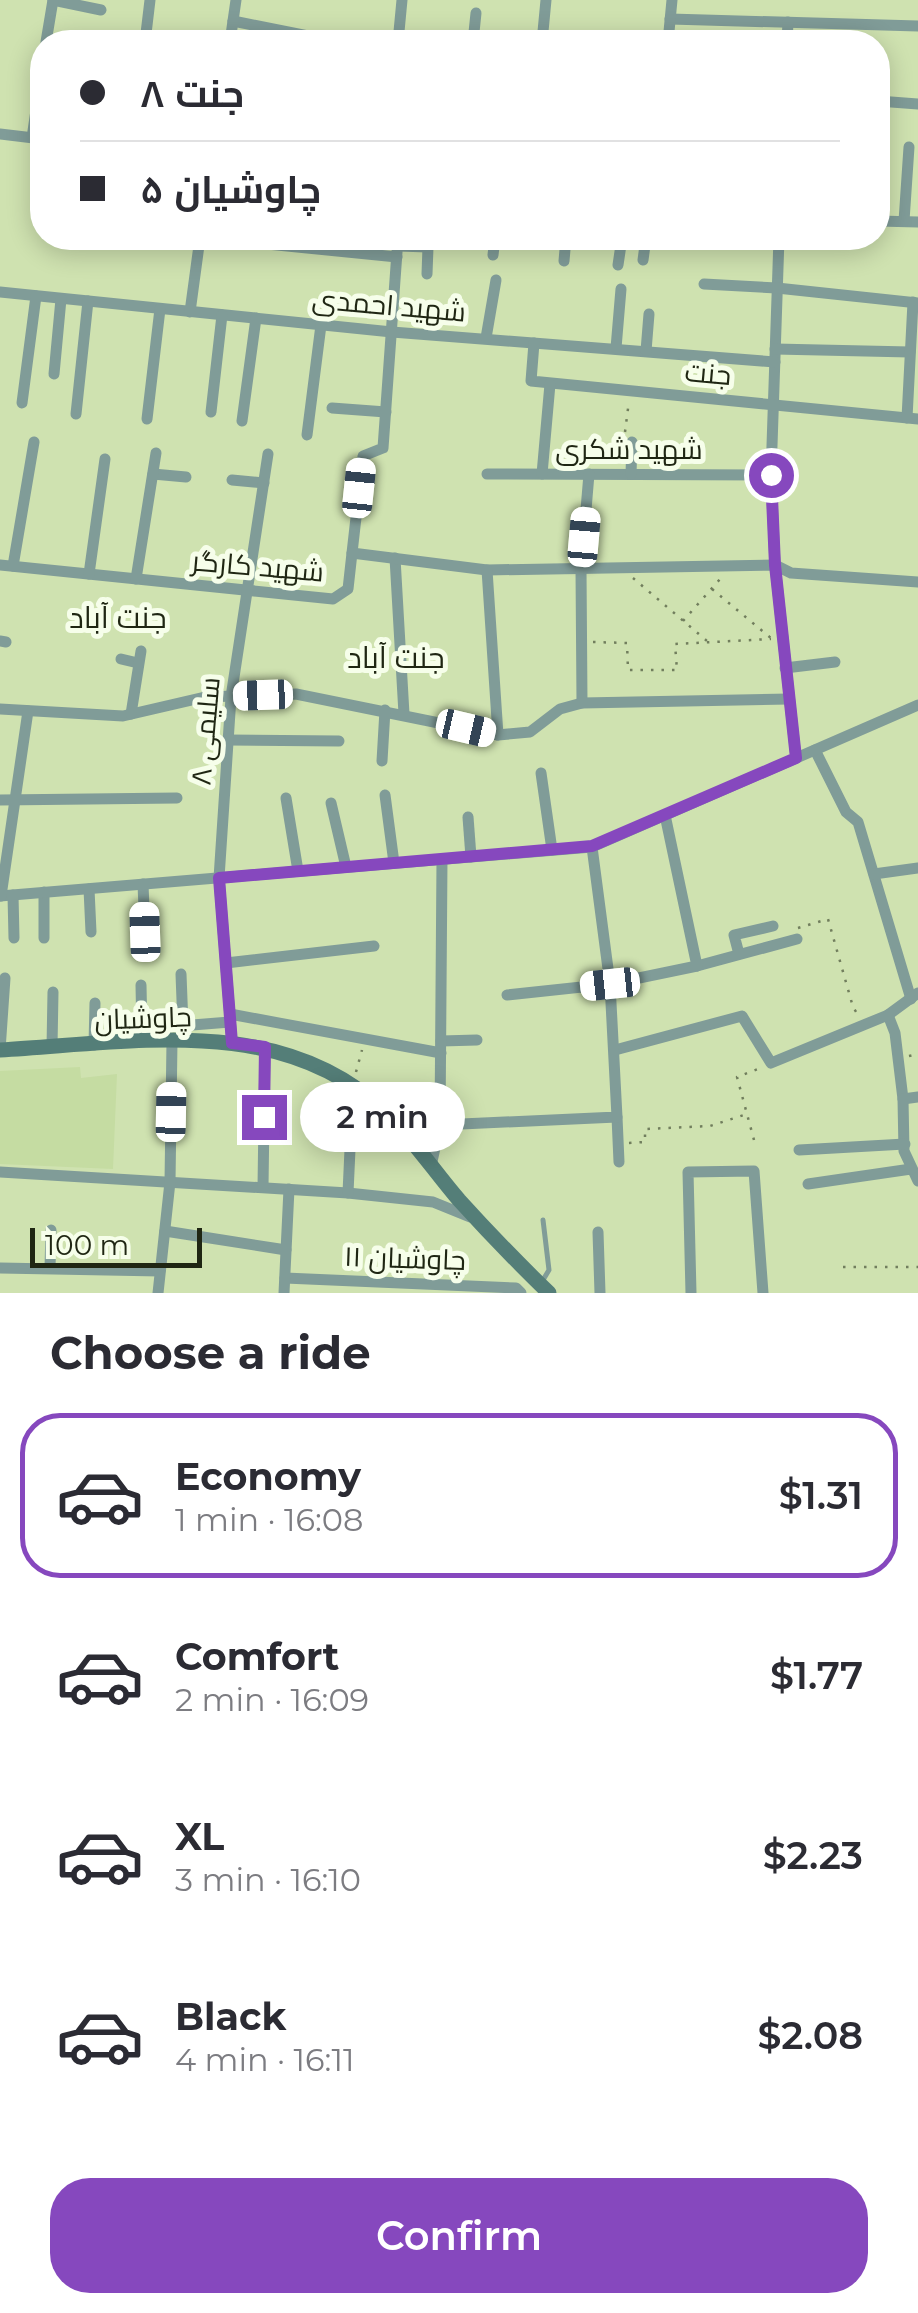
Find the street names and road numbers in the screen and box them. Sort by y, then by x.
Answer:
street label: شهید احمدی [311,281,467,329]
street label: جنت [683,354,733,392]
street label: شهید شکری [555,432,703,466]
street label: شهید کارگر [188,543,326,589]
street label: سلیمی ۸ [183,675,227,787]
street label: چاوشیان [94,999,192,1039]
street label: چاوشیان ۱۱ [343,1239,467,1279]

